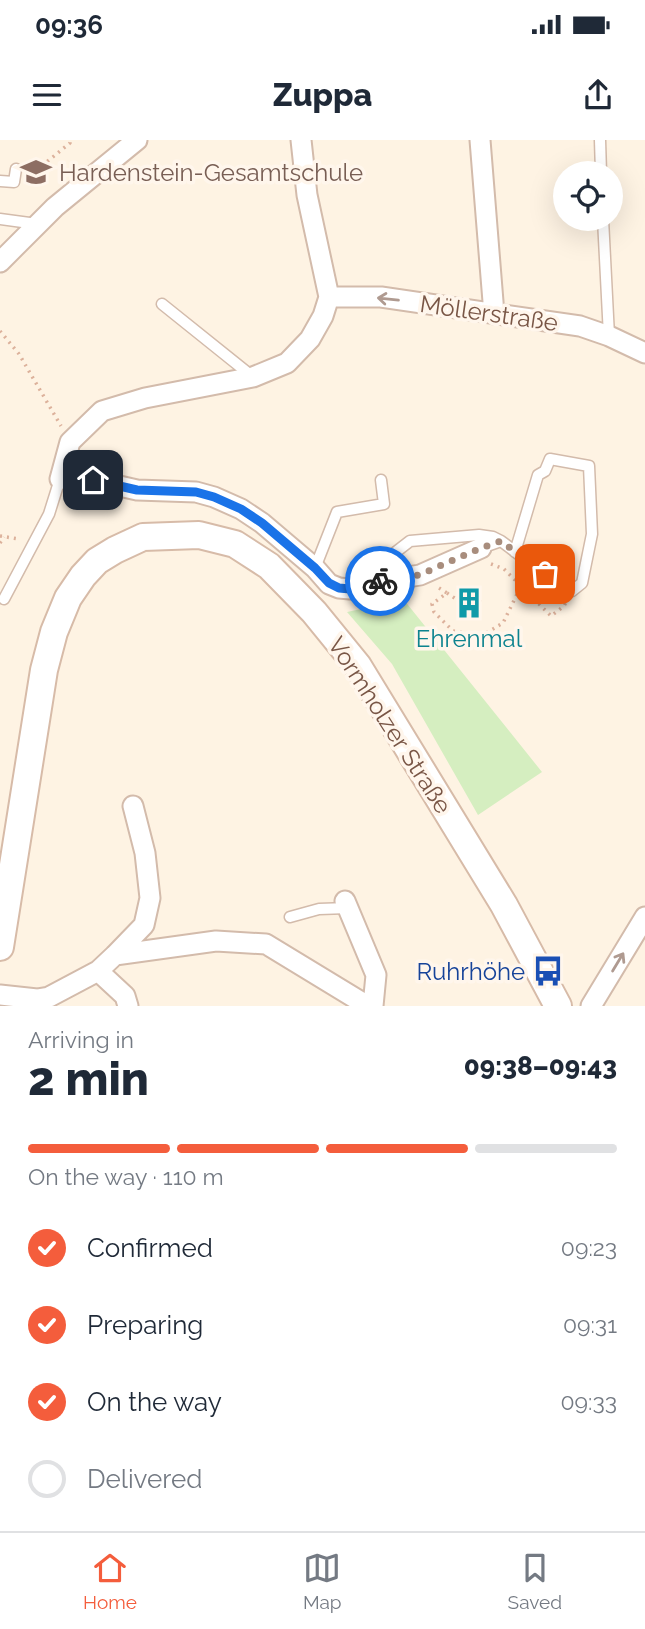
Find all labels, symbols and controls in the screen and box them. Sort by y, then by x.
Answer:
text: 09:36 [35,10,103,40]
icon: menu [28,76,66,114]
text: Zuppa [273,76,372,113]
icon: share [579,76,617,114]
school or university icon: Hardenstein-Gesamtschule [19,155,53,189]
place label: Hardenstein-Gesamtschule [59,158,363,187]
map controls [553,161,623,231]
button: locate [553,161,623,231]
street label: Möllerstraße [418,289,560,337]
one-way arrow [377,292,400,305]
pin [63,450,123,510]
icon: home [74,461,112,499]
pin [515,544,575,604]
courier [345,546,415,616]
icon: bag [526,555,564,593]
icon: bike [361,562,399,600]
building icon: Ehrenmal [452,586,486,620]
place label: Ehrenmal [416,624,523,653]
street label: Vormholzer Straße [322,631,458,819]
one-way arrow [612,952,626,972]
bus stop icon: Ruhrhöhe [531,954,565,988]
place label: Ruhrhöhe [416,957,525,986]
text: Arriving in [28,1026,134,1053]
text: 09:38–09:43 [464,1051,617,1081]
text: 2 min [28,1052,149,1106]
text: On the way · 110 m [28,1163,224,1190]
icon: check [28,1229,66,1267]
text: Confirmed [87,1233,213,1263]
text: 09:23 [561,1234,617,1261]
icon: check [28,1306,66,1344]
text: Preparing [87,1310,203,1340]
text: 09:31 [563,1311,617,1338]
icon: check [28,1383,66,1421]
text: On the way [87,1387,222,1417]
text: 09:33 [561,1388,617,1415]
text: Delivered [87,1464,202,1494]
tab: Home [83,1549,137,1613]
tab: Map [303,1549,342,1613]
tab: Saved [508,1549,562,1613]

